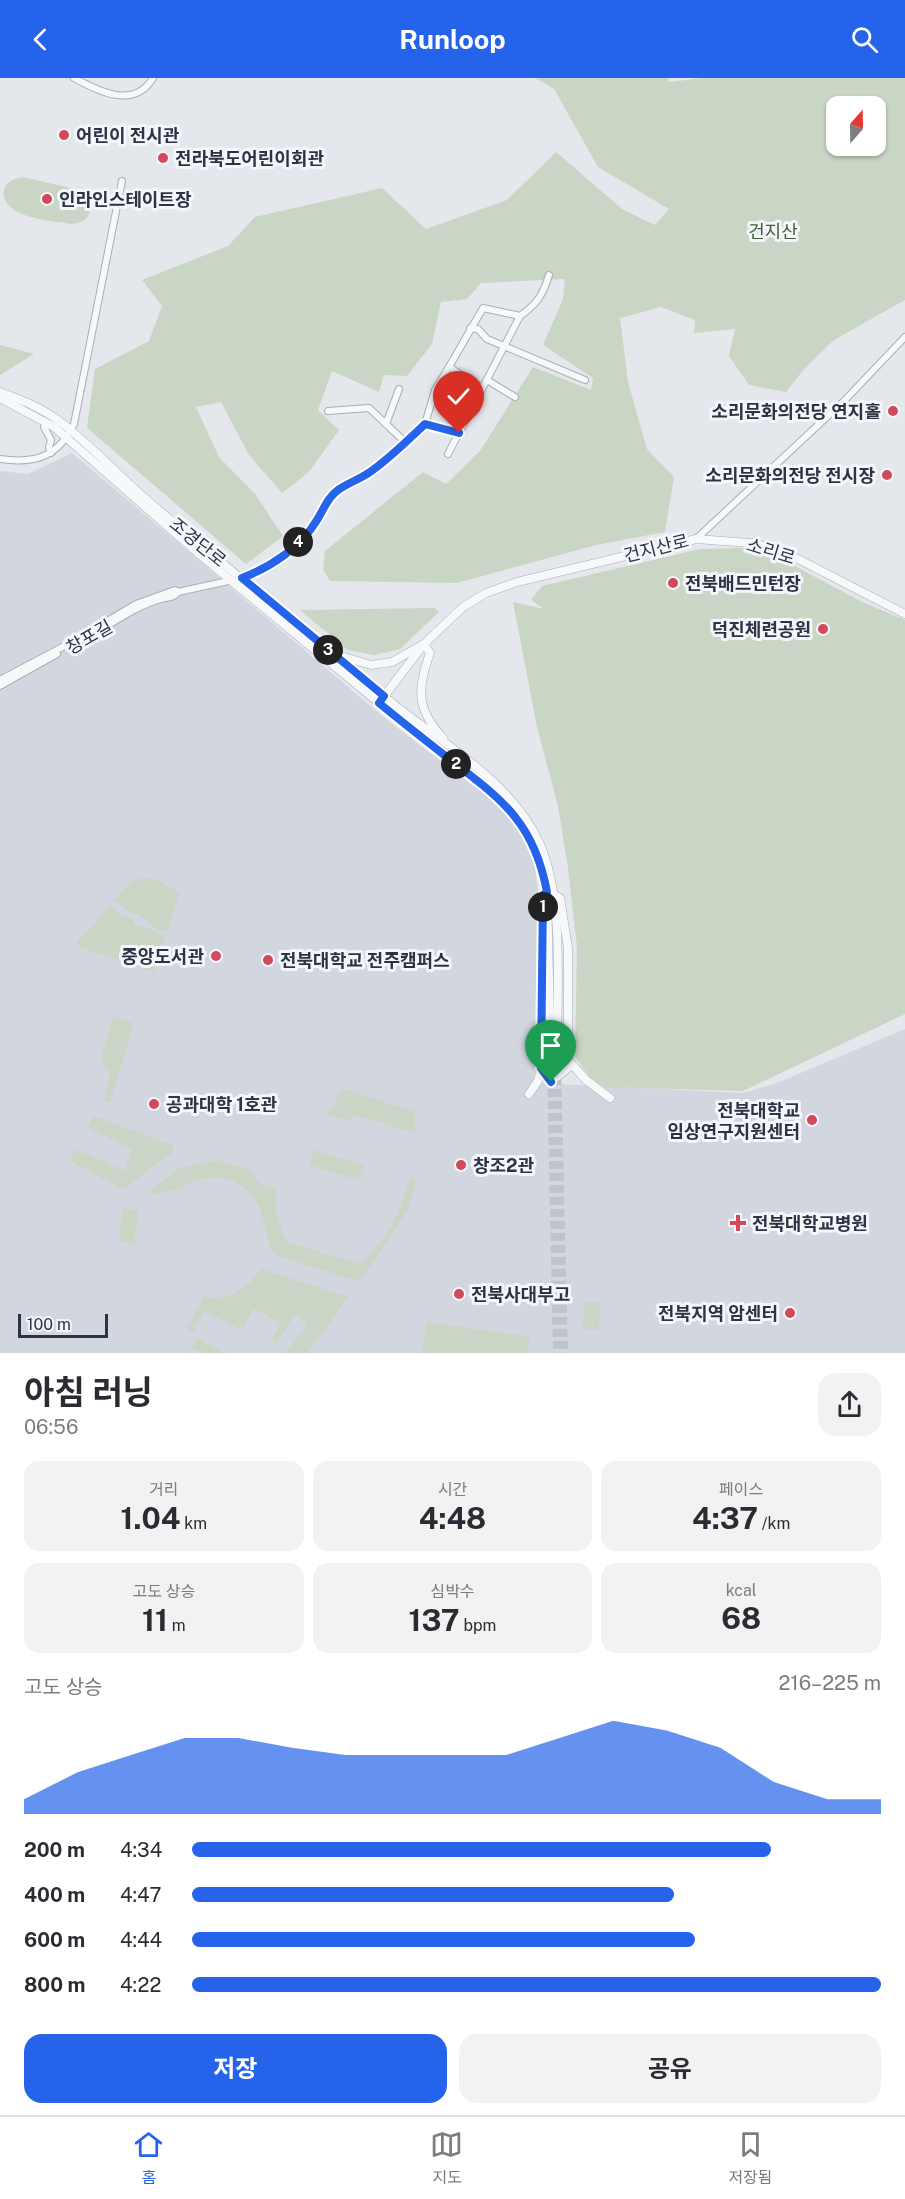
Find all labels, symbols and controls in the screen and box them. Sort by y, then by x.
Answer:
icon: back [24,23,57,56]
text: Runloop [399,23,506,55]
icon: search [848,23,881,56]
north arrow [826,96,886,156]
map controls [826,96,886,156]
place label: 어린이 전시관 [76,125,180,146]
marker: 어린이 전시관 [57,128,71,142]
place label: 전라북도어린이회관 [175,148,324,169]
marker: 전라북도어린이회관 [156,151,170,165]
place label: 인라인스테이트장 [59,189,192,210]
marker: 인라인스테이트장 [40,192,54,206]
park label: 건지산 [748,221,798,242]
pin [433,371,484,433]
icon: check [442,380,475,413]
place label: 소리문화의전당 연지홀 [711,401,881,422]
marker: 소리문화의전당 연지홀 [886,404,900,418]
place label: 소리문화의전당 전시장 [705,465,875,486]
marker: 소리문화의전당 전시장 [880,468,894,482]
street label: 조경단로 [166,513,230,571]
pin: 4 [283,527,313,557]
street label: 건지산로 [621,530,691,566]
text: 4 [293,532,303,551]
street label: 소리로 [744,534,798,568]
place label: 전북배드민턴장 [685,573,801,594]
marker: 전북배드민턴장 [666,576,680,590]
street label: 창포길 [62,615,116,659]
place label: 덕진체련공원 [712,619,811,640]
marker: 덕진체련공원 [816,622,830,636]
pin: 3 [313,635,343,665]
text: 3 [323,640,333,659]
pin: 2 [441,749,471,779]
text: 2 [451,754,461,773]
pin: 1 [528,892,558,922]
text: 1 [540,897,546,916]
place label: 중앙도서관 [121,946,204,967]
marker: 중앙도서관 [209,949,223,963]
place label: 전북대학교 전주캠퍼스 [280,950,450,971]
marker: 전북대학교 전주캠퍼스 [261,953,275,967]
pin [525,1020,576,1082]
icon: arrive [534,1029,567,1062]
place label: 공과대학 1호관 [166,1094,278,1115]
marker: 공과대학 1호관 [147,1097,161,1111]
place label: 전북대학교 임상연구지원센터 [668,1100,800,1142]
marker: 전북대학교 임상연구지원센터 [805,1113,819,1127]
place label: 창조2관 [473,1155,535,1176]
marker: 창조2관 [454,1158,468,1172]
place label: 전북대학교병원 [752,1213,868,1234]
marker: 전북대학교병원 [729,1214,747,1232]
place label: 전북사대부고 [471,1284,570,1305]
marker: 전북사대부고 [452,1287,466,1301]
place label: 전북지역 암센터 [658,1303,778,1324]
marker: 전북지역 암센터 [783,1306,797,1320]
scale bar [18,1311,108,1338]
text: 100 m [27,1315,71,1334]
text: 아침 러닝 [24,1373,153,1411]
button: share [818,1373,881,1436]
text: 06:56 [24,1415,78,1439]
text: 거리 [149,1480,179,1499]
text: 시간 [438,1480,467,1499]
text: 페이스 [719,1480,763,1499]
text: 1.04 [121,1500,180,1536]
text: 4:48 [419,1500,486,1536]
text: 4:37 [692,1500,758,1536]
text: km [180,1514,207,1533]
text: /km [758,1514,790,1533]
text: kcal [726,1581,757,1600]
text: 고도 상승 [132,1582,195,1601]
text: 심박수 [430,1582,475,1601]
text: 68 [721,1600,761,1636]
text: 11 [142,1602,168,1638]
text: 137 [409,1602,460,1638]
text: m [168,1616,186,1635]
text: bpm [460,1616,496,1635]
text: 216–225 m [779,1671,881,1695]
text: 고도 상승 [24,1675,102,1699]
text: 200 m [24,1838,85,1862]
text: 4:34 [120,1838,162,1862]
text: 400 m [24,1883,85,1907]
text: 4:47 [120,1883,162,1907]
text: 600 m [24,1928,85,1952]
text: 4:44 [120,1928,162,1952]
text: 800 m [24,1973,86,1997]
text: 4:22 [120,1973,161,1997]
button: 저장 [24,2034,447,2103]
button: 공유 [459,2034,881,2103]
tab: 홈 [132,2128,165,2188]
tab: 지도 [430,2128,463,2188]
tab: 저장됨 [728,2128,773,2188]

